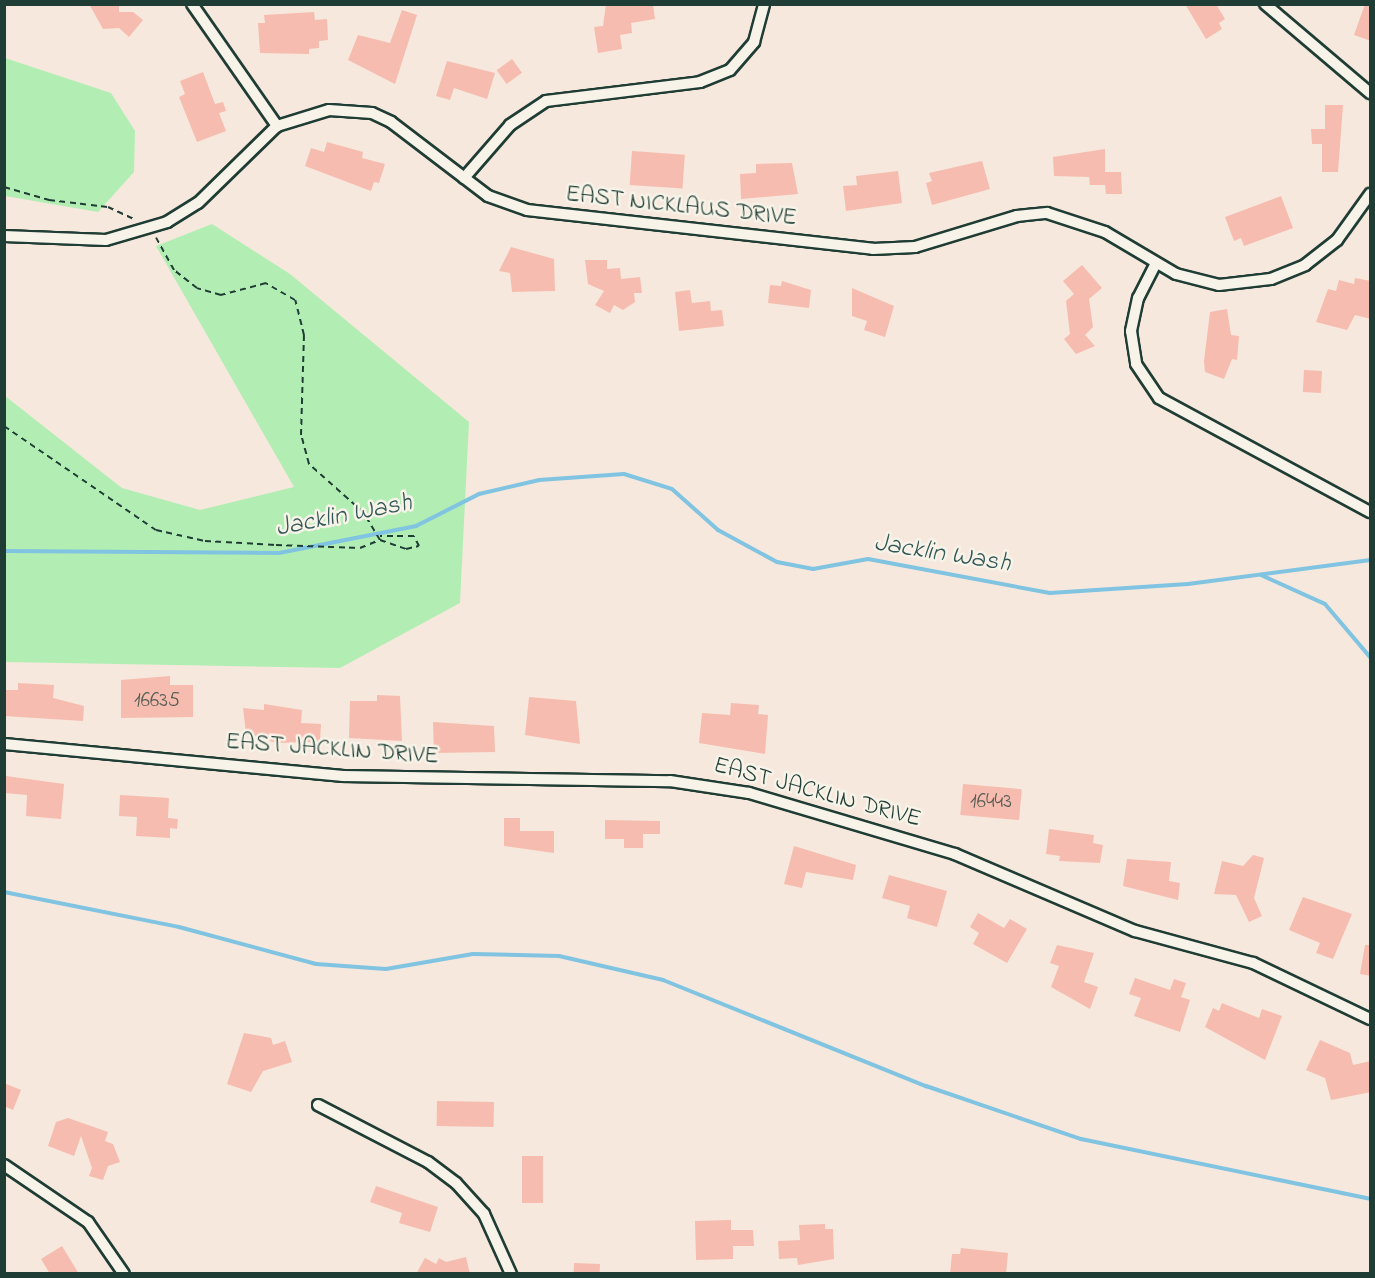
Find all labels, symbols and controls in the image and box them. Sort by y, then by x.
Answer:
street label: EAST NICKLAUS DRIVE [564,181,798,233]
water label: Jacklin Wash [273,489,415,545]
water label: Jacklin Wash [872,529,1012,581]
house number: 16635 [134,688,180,714]
street label: EAST JACKLIN DRIVE [225,728,439,772]
street label: EAST JACKLIN DRIVE [710,751,924,835]
house number: 16443 [970,789,1012,815]

